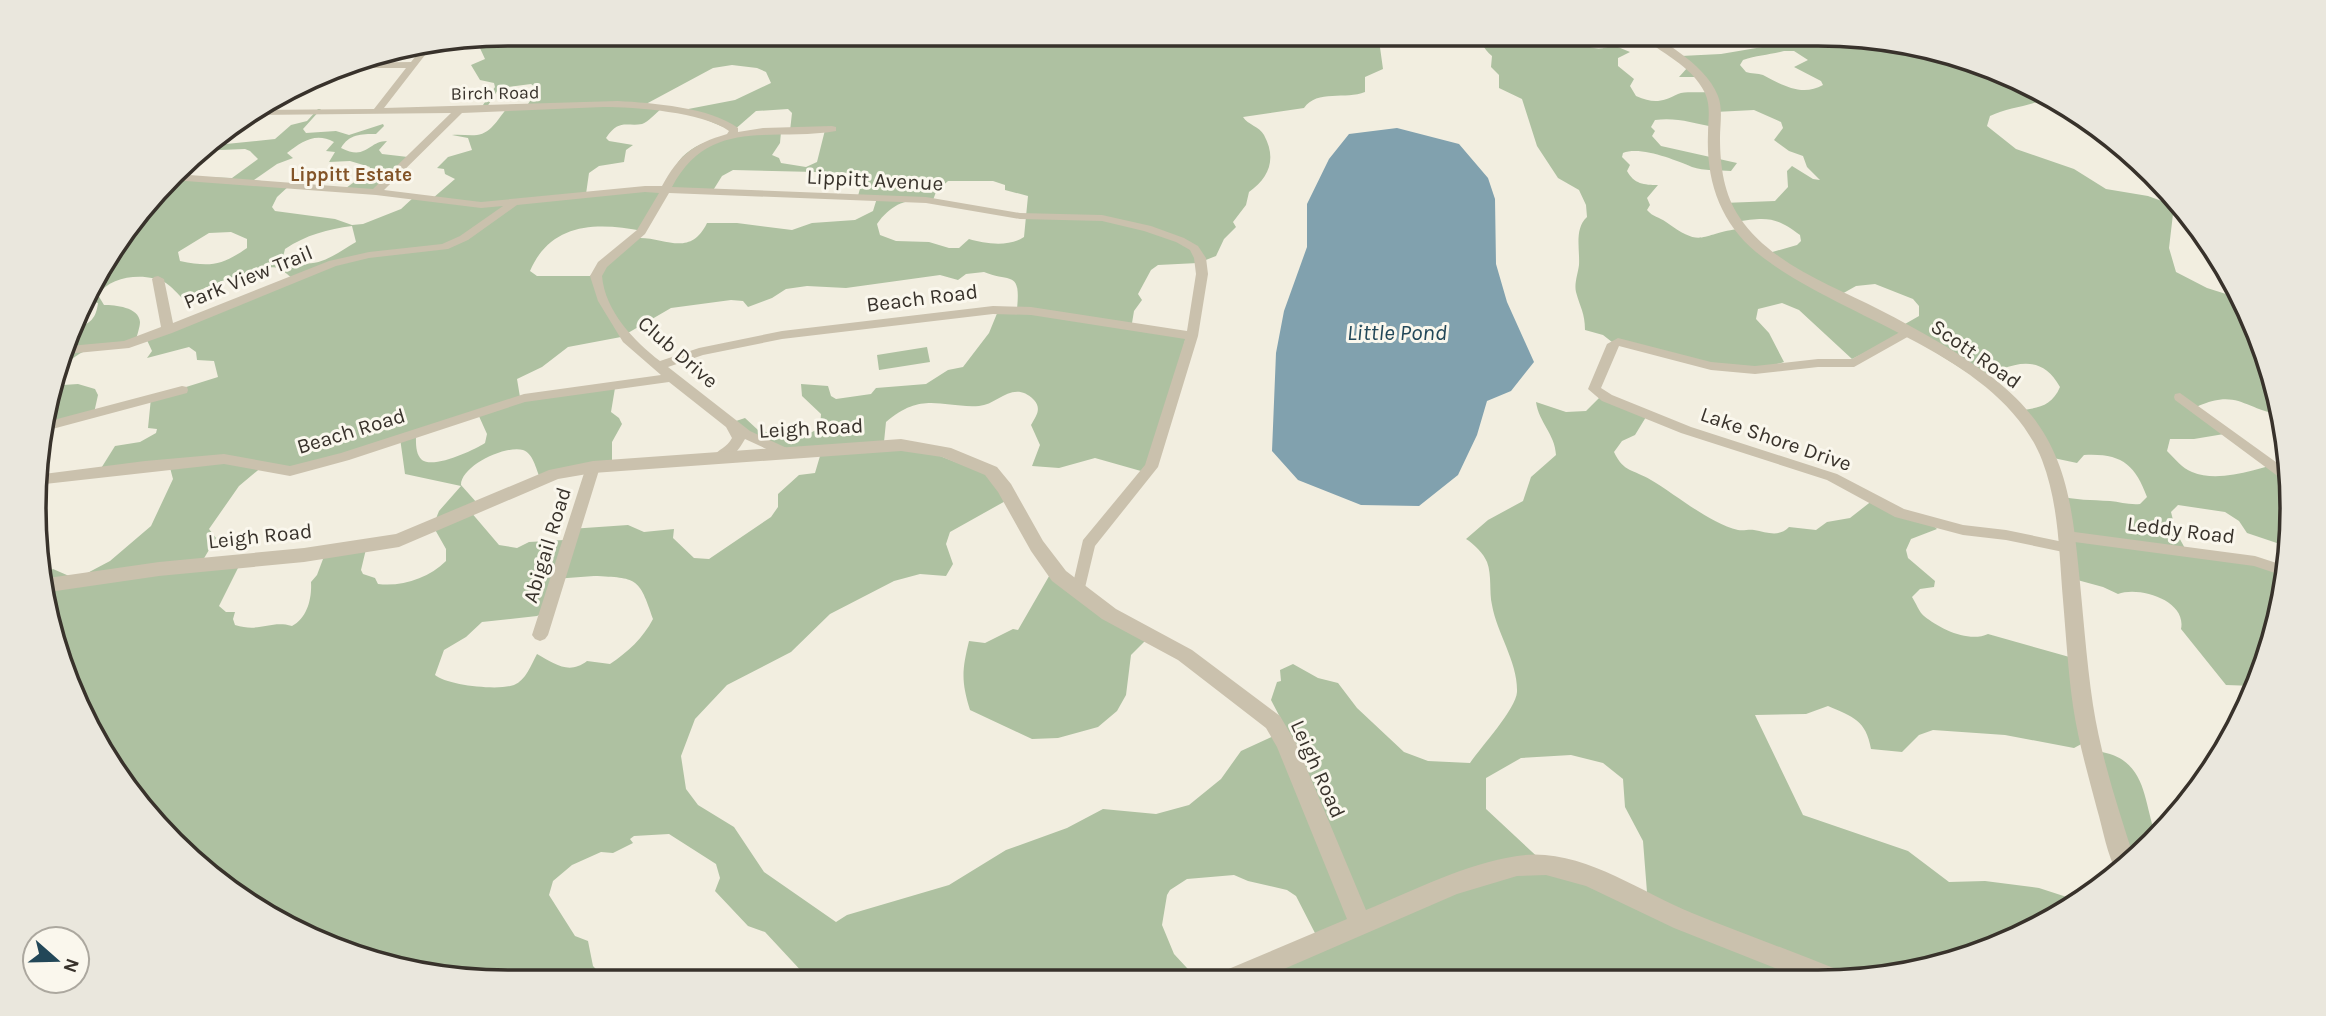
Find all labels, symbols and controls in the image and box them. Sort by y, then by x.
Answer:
street label: Birch Road [450,81,540,105]
district label: Lippitt Estate [290,164,412,186]
street label: Lippitt Avenue [806,164,944,196]
street label: Park View Trail [180,240,316,314]
street label: Beach Road [865,279,979,317]
street label: Club Drive [633,311,723,393]
street label: Scott Road [1926,314,2026,394]
water label: Little Pond [1347,319,1447,346]
street label: Lake Shore Drive [1697,402,1855,476]
street label: Beach Road [294,403,408,459]
street label: Leigh Road [758,413,864,443]
street label: Abigail Road [518,484,576,606]
street label: Leddy Road [2126,511,2236,549]
street label: Leigh Road [207,519,313,553]
street label: Leigh Road [1286,716,1350,822]
north arrow [21,925,91,995]
text: N [58,955,84,976]

